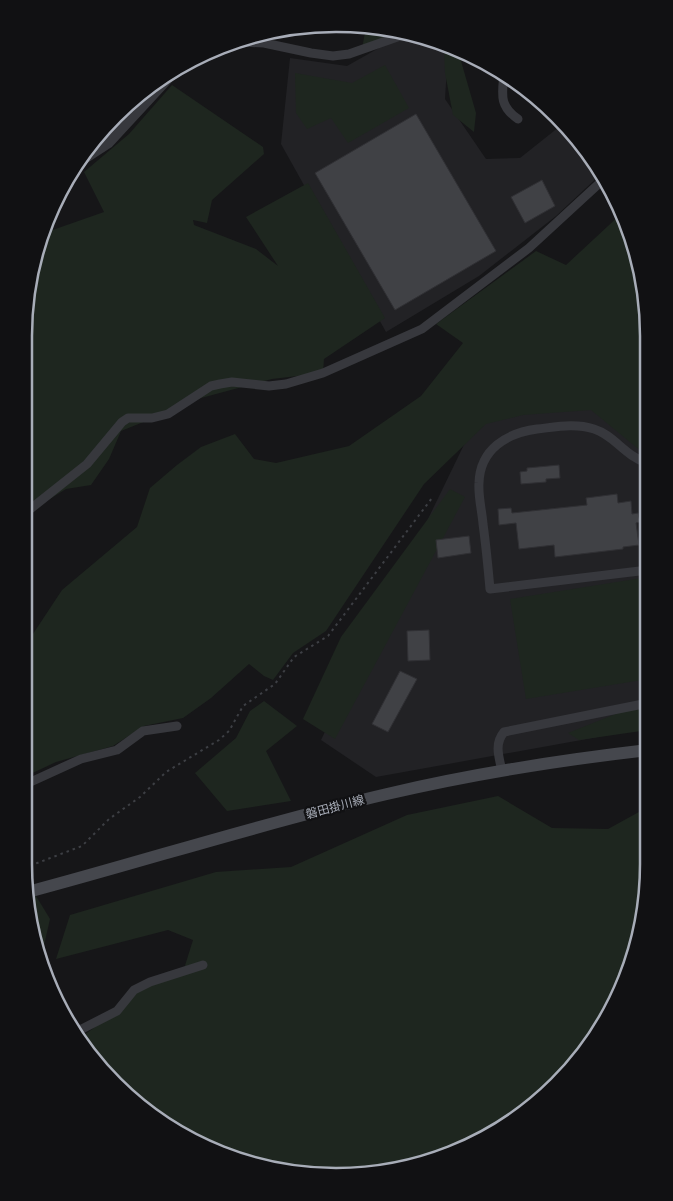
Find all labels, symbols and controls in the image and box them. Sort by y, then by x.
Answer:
street label: 磐田掛川線 [304,792,366,822]

